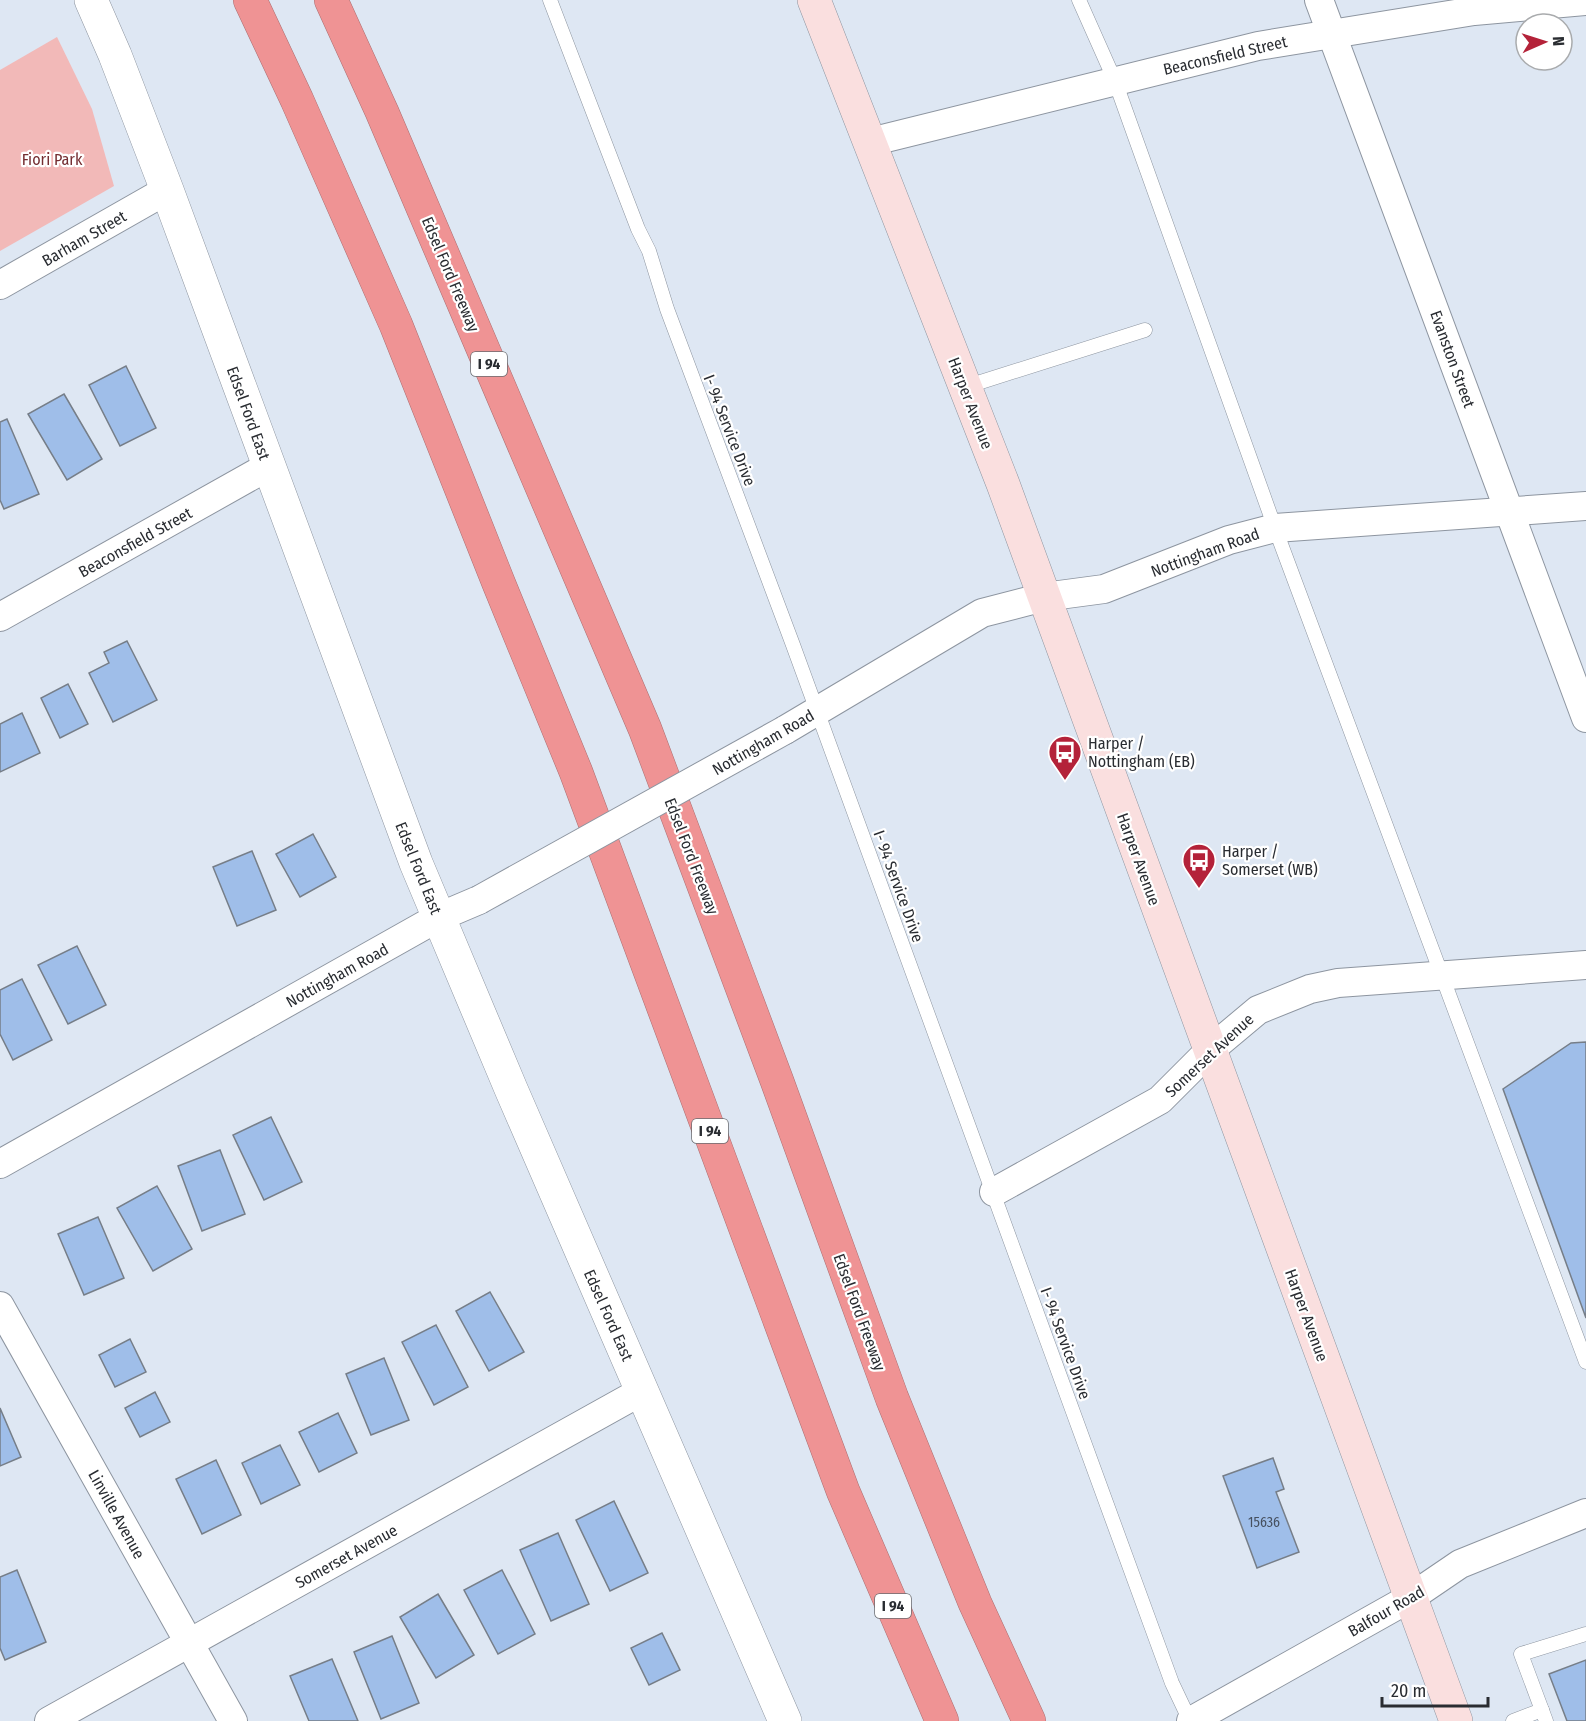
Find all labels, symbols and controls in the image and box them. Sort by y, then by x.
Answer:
north arrow [1514,12,1574,72]
street label: Beaconsfield Street [1161,32,1290,79]
text: N [1549,36,1568,47]
park label: Fiori Park [22,150,83,169]
street label: Barham Street [39,206,130,270]
street label: Edsel Ford Freeway [418,214,484,335]
street label: Evanston Street [1426,308,1479,411]
road number: I 94 [471,352,507,376]
street label: Harper Avenue [944,355,997,452]
street label: Edsel Ford East [223,364,274,463]
street label: I- 94 Service Drive [700,372,760,489]
street label: Beaconsfield Street [75,503,196,581]
street label: Nottingham Road [1148,524,1262,581]
street label: Nottingham Road [709,706,817,779]
bus stop icon: Harper / Nottingham (EB) [1047,734,1083,781]
place label: Harper / Nottingham (EB) [1088,734,1195,771]
street label: Edsel Ford Freeway [661,795,723,918]
street label: Harper Avenue [1113,810,1164,908]
street label: Edsel Ford East [391,819,446,918]
street label: I- 94 Service Drive [869,828,928,945]
bus stop icon: Harper / Somerset (WB) [1181,842,1217,889]
place label: Harper / Somerset (WB) [1222,842,1318,879]
street label: Nottingham Road [283,939,392,1011]
street label: Somerset Avenue [1161,1010,1257,1101]
road number: I 94 [692,1119,728,1143]
street label: Edsel Ford Freeway [830,1251,890,1374]
street label: Harper Avenue [1281,1266,1332,1364]
street label: Edsel Ford East [580,1267,637,1364]
street label: I- 94 Service Drive [1036,1285,1095,1402]
street label: Linville Avenue [84,1466,149,1562]
house number: 15636 [1248,1514,1280,1531]
street label: Somerset Avenue [292,1521,401,1592]
street label: Balfour Road [1345,1582,1428,1641]
road number: I 94 [875,1594,911,1618]
scale bar [1382,1670,1488,1708]
text: 20 m [1391,1680,1426,1702]

